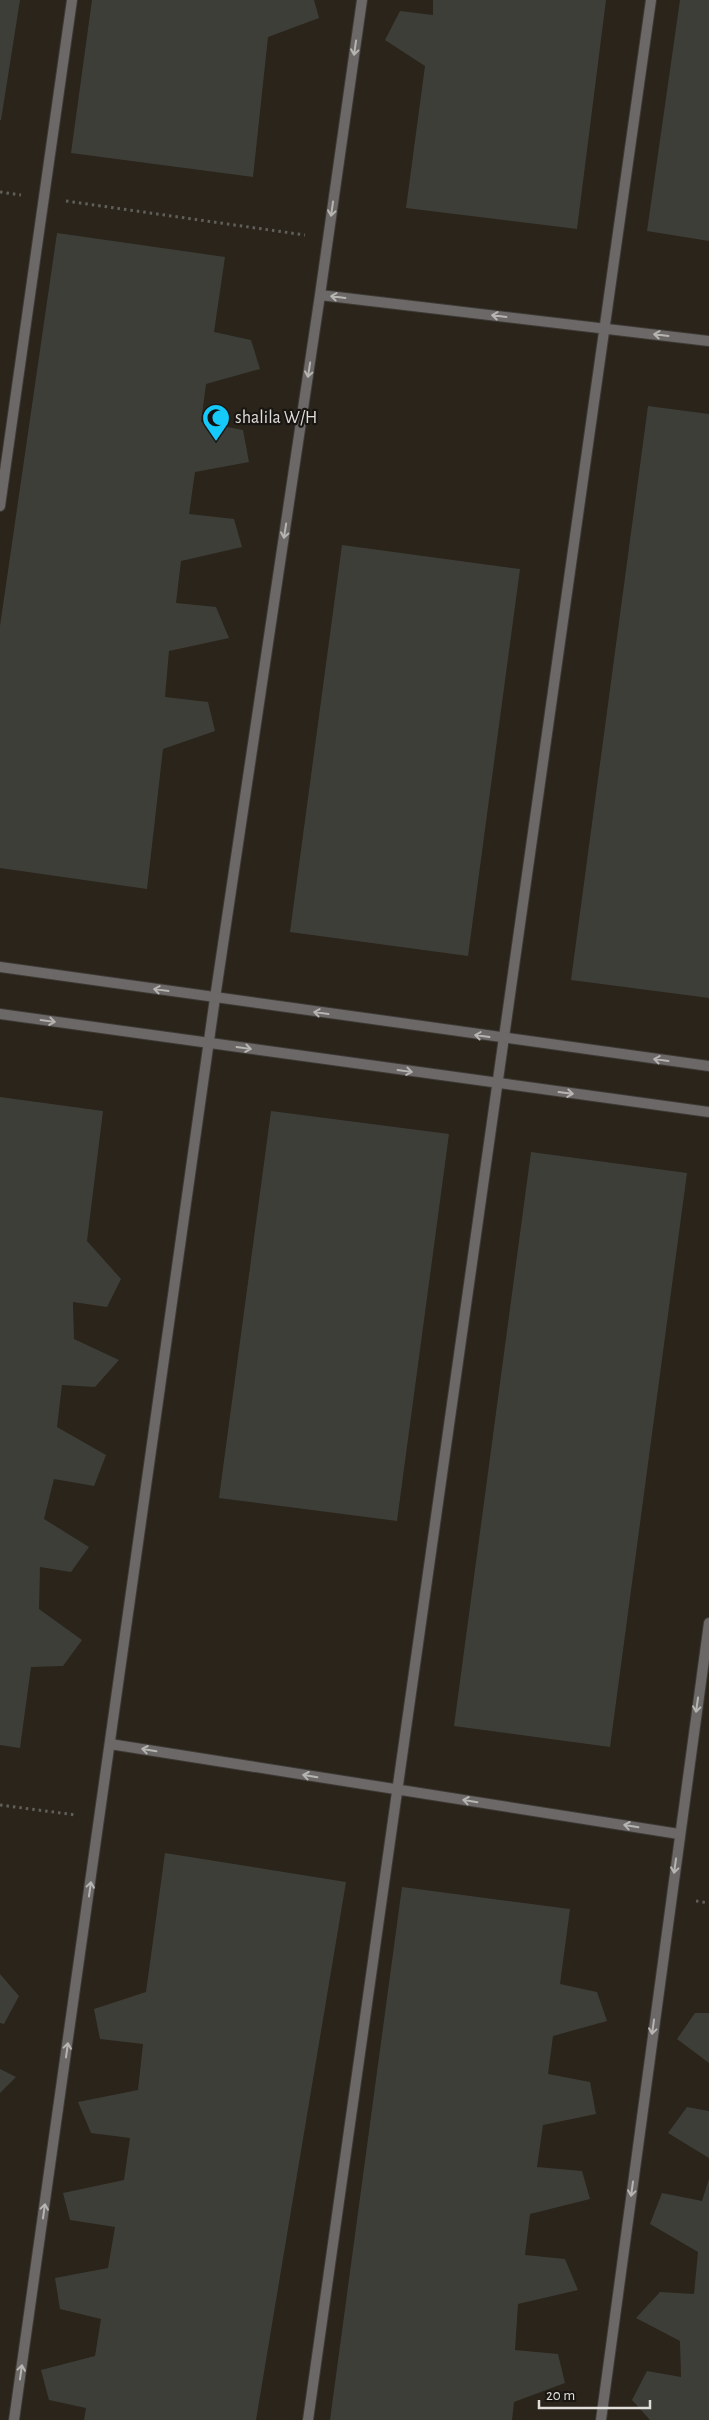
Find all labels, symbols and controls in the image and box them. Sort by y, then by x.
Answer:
one-way arrow [350,40,360,56]
one-way arrow [327,201,337,217]
one-way arrow [330,292,346,302]
one-way arrow [492,311,508,321]
one-way arrow [653,330,669,340]
one-way arrow [304,362,314,378]
mosque icon: shalila W/H [201,403,231,442]
place label: shalila W/H [235,409,317,427]
one-way arrow [280,522,290,538]
one-way arrow [153,985,169,995]
one-way arrow [314,1008,330,1018]
one-way arrow [40,1016,56,1026]
one-way arrow [475,1031,491,1041]
one-way arrow [236,1043,252,1053]
one-way arrow [653,1055,669,1065]
one-way arrow [396,1066,412,1076]
one-way arrow [557,1088,573,1098]
one-way arrow [692,1697,702,1713]
one-way arrow [141,1745,157,1755]
one-way arrow [302,1770,318,1780]
one-way arrow [462,1796,478,1806]
one-way arrow [623,1821,639,1831]
one-way arrow [669,1858,679,1874]
one-way arrow [85,1881,95,1897]
one-way arrow [648,2019,658,2035]
one-way arrow [62,2042,72,2058]
one-way arrow [627,2180,637,2196]
one-way arrow [39,2203,49,2219]
one-way arrow [16,2364,26,2380]
scale bar [539,2378,650,2410]
text: 20 m [546,2388,575,2403]

